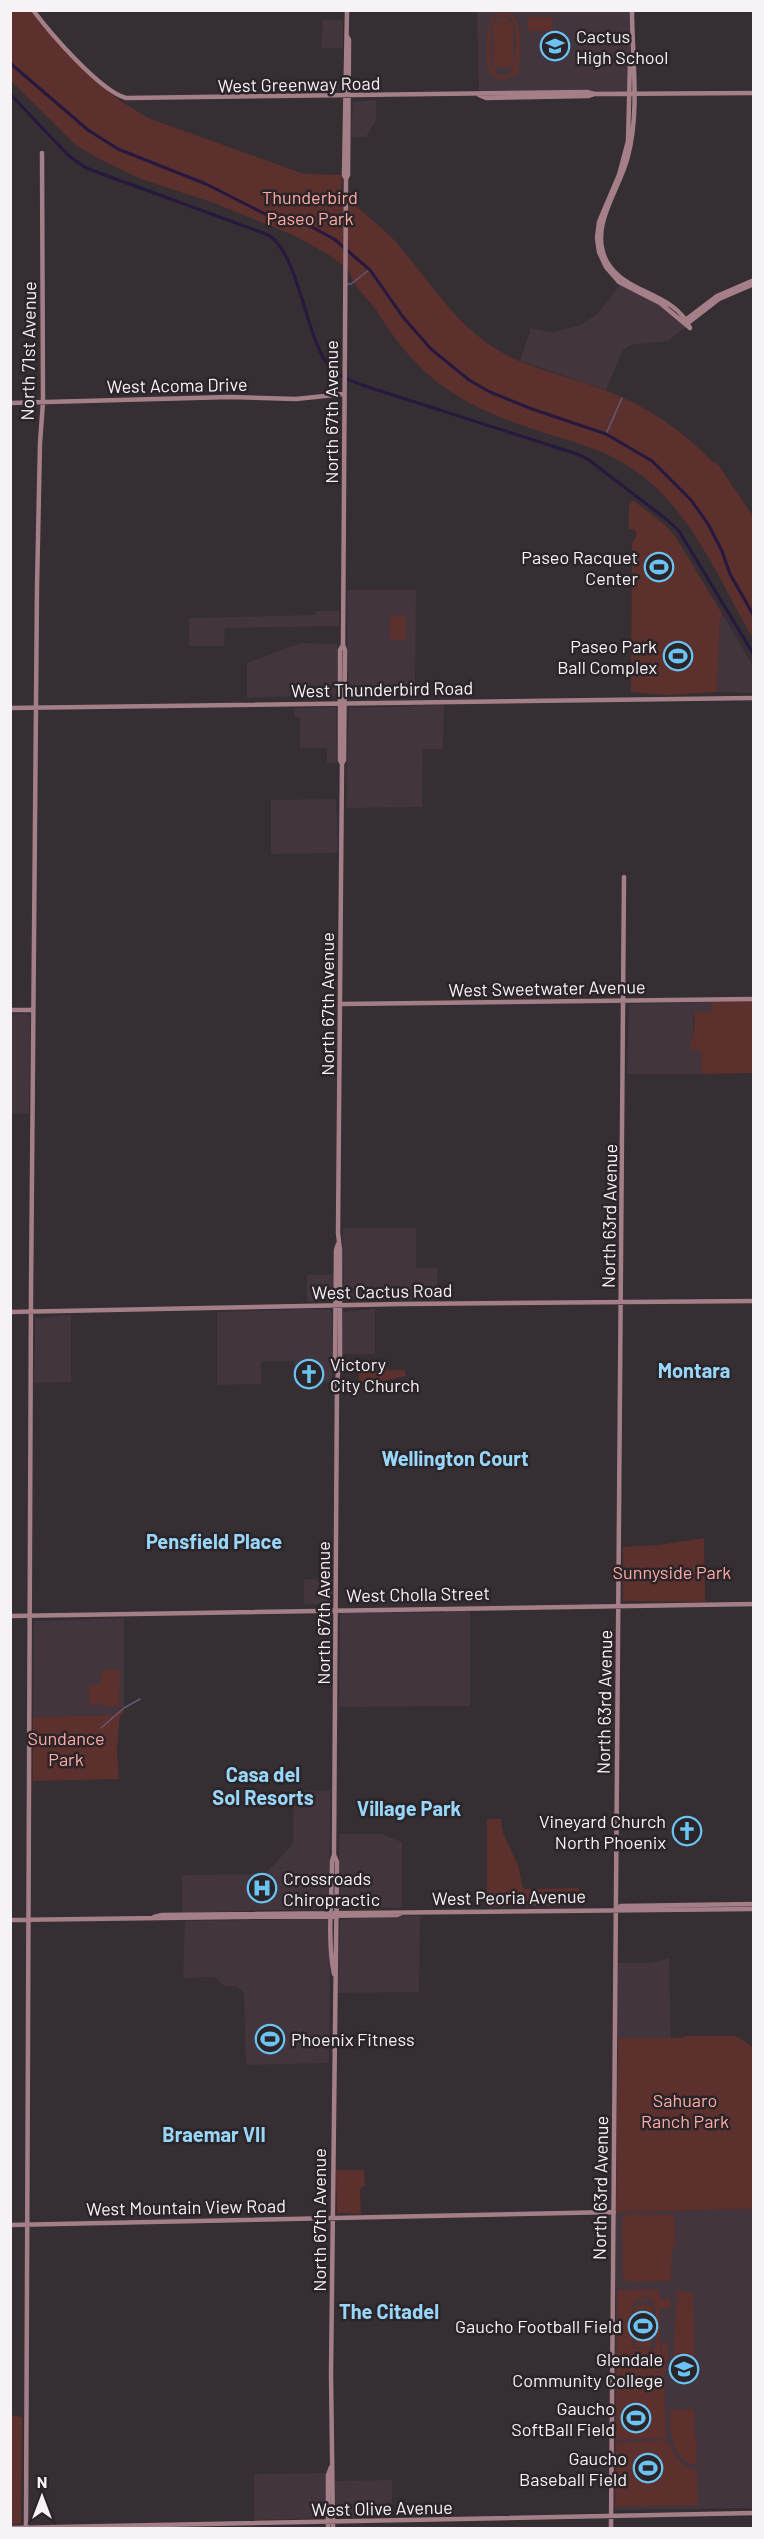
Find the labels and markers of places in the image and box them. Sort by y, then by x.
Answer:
place label: Cactus High School [576,25,669,68]
school or university icon: Cactus High School [539,30,571,62]
place label: Paseo Racquet Center [521,546,638,589]
sports icon: Paseo Racquet Center [643,551,675,583]
place label: Paseo Park Ball Complex [557,635,657,678]
sports icon: Paseo Park Ball Complex [662,640,694,672]
place label: Victory City Church [330,1353,420,1396]
church icon: Victory City Church [293,1358,325,1390]
place label: Vineyard Church North Phoenix [539,1810,666,1853]
church icon: Vineyard Church North Phoenix [671,1815,703,1847]
place label: Crossroads Chiropractic [283,1867,380,1910]
hospital icon: Crossroads Chiropractic [246,1872,278,1904]
sports icon: Phoenix Fitness [254,2023,286,2055]
place label: Phoenix Fitness [291,2028,415,2050]
sports icon: Gaucho Football Field [627,2310,659,2342]
place label: Gaucho Football Field [455,2315,622,2337]
place label: Glendale Community College [512,2348,663,2391]
school or university icon: Glendale Community College [668,2353,700,2385]
place label: Gaucho SoftBall Field [511,2397,615,2440]
sports icon: Gaucho SoftBall Field [620,2402,652,2434]
place label: Gaucho Baseball Field [519,2447,627,2490]
sports icon: Gaucho Baseball Field [632,2452,664,2484]

